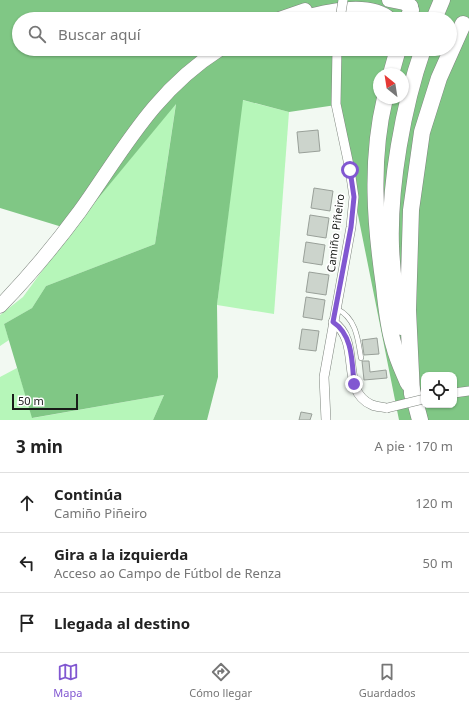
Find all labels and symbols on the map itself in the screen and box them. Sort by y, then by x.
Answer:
north arrow [373,68,409,104]
route start [341,161,359,179]
street label: Camiño Piñeiro [323,193,347,273]
route end [345,375,363,393]
scale bar [12,392,78,411]

